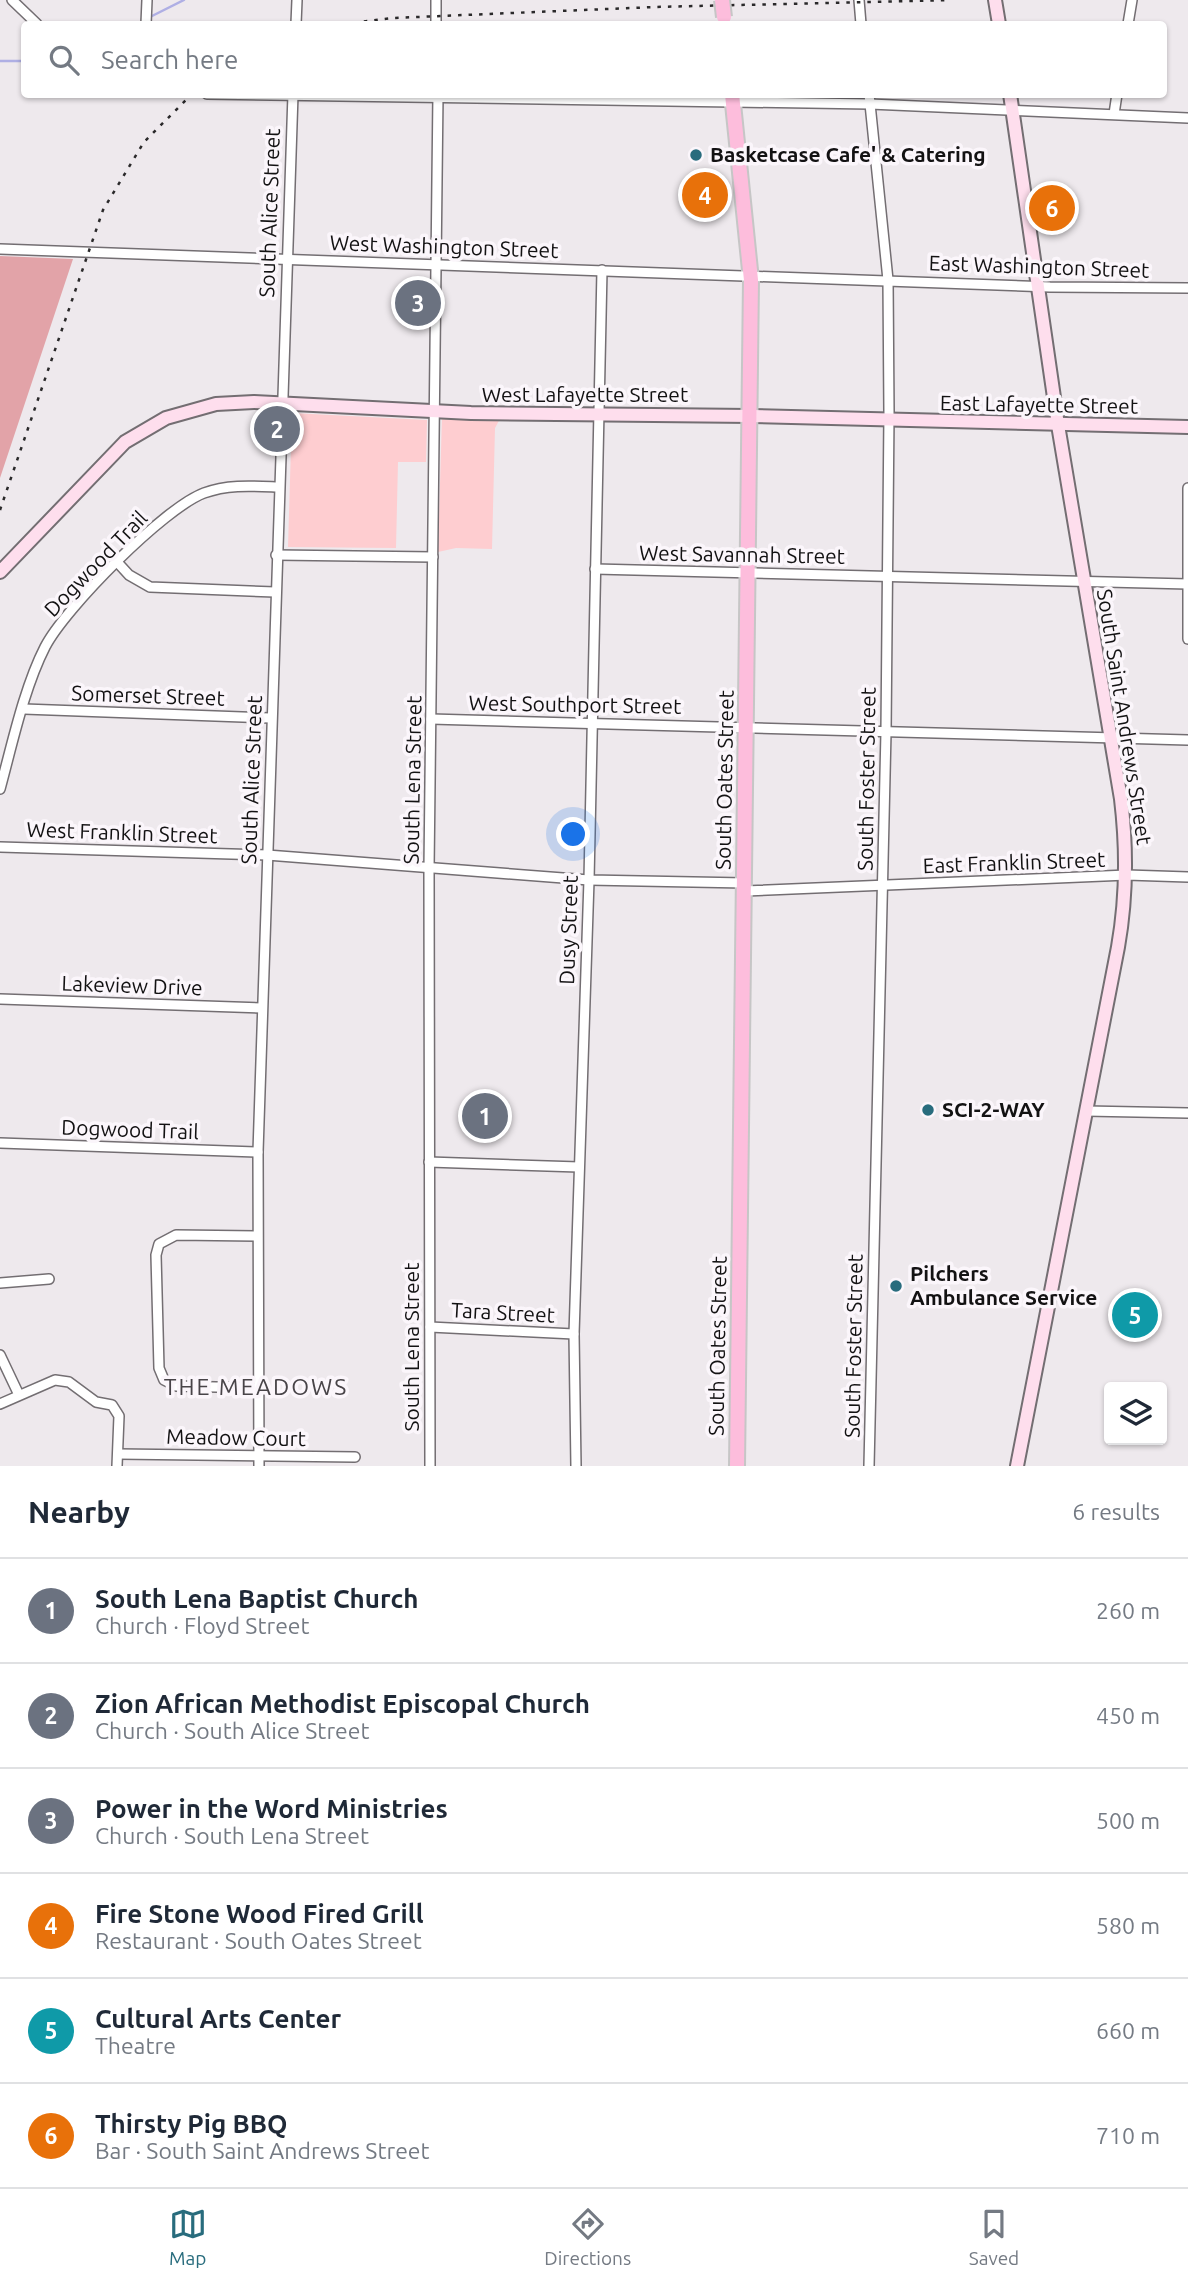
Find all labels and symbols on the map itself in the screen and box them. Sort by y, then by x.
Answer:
street label: South Alice Street [254,128,284,298]
place label: Basketcase Cafe' & Catering [710,142,986,166]
marker: Basketcase Cafe' & Catering [688,147,704,163]
pin: 4 [682,169,728,221]
pin: 6 [1029,182,1075,234]
street label: West Washington Street [329,230,559,262]
street label: East Washington Street [928,250,1150,282]
pin: 3 [395,277,441,329]
street label: West Lafayette Street [482,382,688,406]
street label: East Lafayette Street [940,390,1138,418]
pin: 2 [254,403,300,455]
street label: Dogwood Trail [39,506,152,621]
street label: West Savannah Street [639,540,845,568]
street label: South Saint Andrews Street [1093,587,1157,846]
street label: Somerset Street [71,680,225,710]
street label: South Foster Street [852,687,880,871]
street label: West Southport Street [469,690,682,718]
street label: South Oates Street [710,690,738,870]
street label: South Alice Street [236,695,266,865]
street label: South Lena Street [399,695,425,865]
street label: West Franklin Street [26,817,218,847]
your location [556,817,590,851]
street label: East Franklin Street [922,847,1106,877]
street label: Dusy Street [554,875,582,985]
street label: Lakeview Drive [61,971,203,999]
pin: 1 [462,1090,508,1142]
place label: SCI-2-WAY [942,1097,1045,1121]
marker: SCI-2-WAY [920,1102,936,1118]
street label: Dogwood Trail [61,1115,199,1143]
street label: South Foster Street [839,1254,867,1438]
street label: South Oates Street [703,1256,731,1436]
place label: Pilchers Ambulance Service [910,1261,1097,1309]
street label: South Lena Street [399,1263,423,1431]
marker: Pilchers Ambulance Service [888,1278,904,1294]
pin: 5 [1112,1289,1158,1341]
street label: Tara Street [451,1297,556,1327]
district label: THE MEADOWS [164,1374,348,1399]
street label: Meadow Court [166,1424,306,1450]

